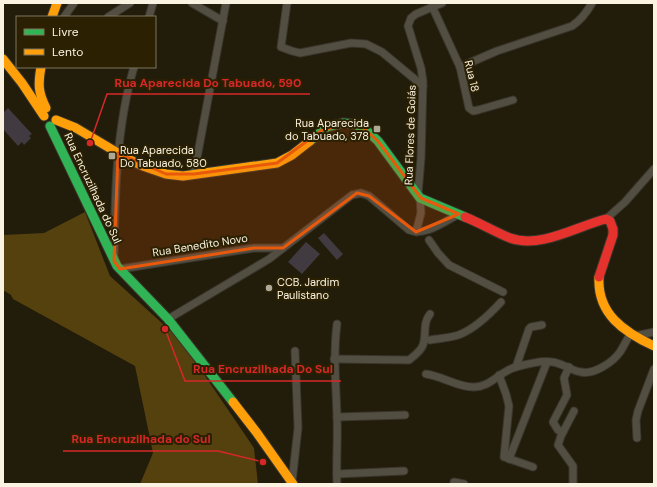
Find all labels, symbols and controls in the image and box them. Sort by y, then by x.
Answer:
legend [16,16,156,68]
text: Livre [52,24,79,40]
text: Lento [52,44,83,60]
street label: Rua 18 [462,59,482,93]
callout: Rua Aparecida Do Tabuado, 590 [107,70,310,94]
text: Rua Aparecida Do Tabuado, 590 [115,75,301,91]
street label: Rua Flores de Goiás [401,85,419,185]
place label: Rua Aparecida do Tabuado, 378 [285,116,369,143]
marker: Rua Aparecida do Tabuado, 378 [372,124,382,134]
street label: Rua Encruzilhada do Sul [61,130,125,246]
place label: Rua Aparecida Do Tabuado, 580 [120,143,207,170]
marker: Rua Aparecida Do Tabuado, 580 [107,151,117,161]
street label: Rua Benedito Novo [151,231,249,259]
place label: CCB. Jardim Paulistano [277,275,339,302]
marker: CCB. Jardim Paulistano [264,283,274,293]
callout: Rua Encruzilhada Do Sul [185,357,341,381]
text: Rua Encruzilhada Do Sul [193,361,333,377]
callout: Rua Encruzilhada do Sul [63,427,218,451]
text: Rua Encruzilhada do Sul [71,431,211,447]

